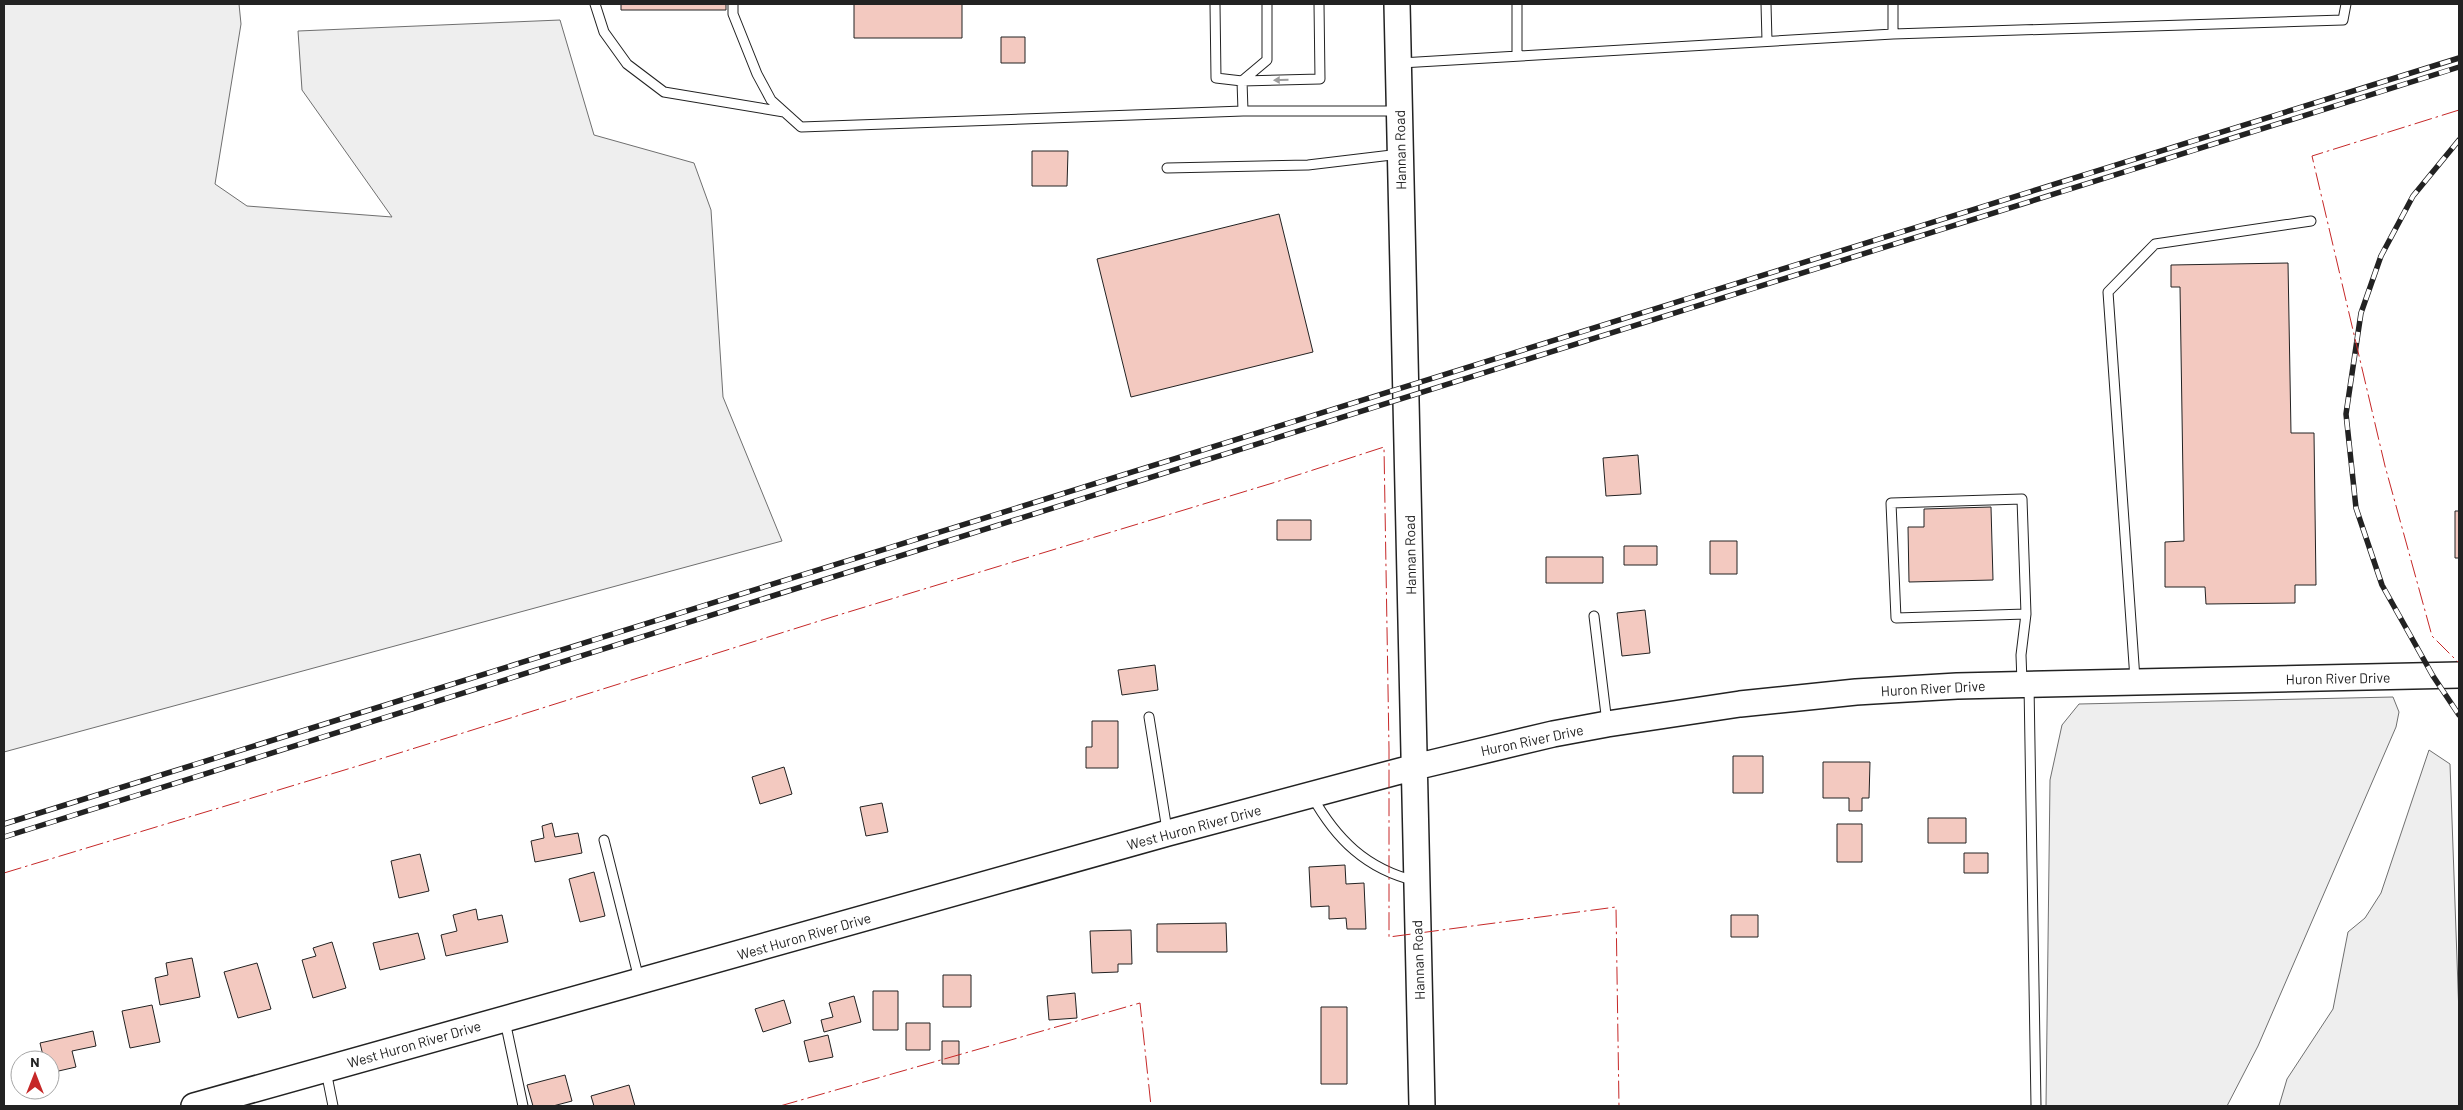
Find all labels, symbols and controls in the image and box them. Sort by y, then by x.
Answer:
one-way arrow [1273,76,1289,84]
street label: Hannan Road [1391,110,1409,190]
street label: Hannan Road [1401,515,1419,595]
street label: Huron River Drive [2285,669,2391,687]
street label: Huron River Drive [1880,677,1986,699]
street label: Huron River Drive [1479,721,1585,759]
street label: West Huron River Drive [1125,801,1263,853]
street label: West Huron River Drive [735,909,873,963]
street label: Hannan Road [1408,920,1428,1000]
street label: West Huron River Drive [345,1017,483,1071]
north arrow [10,1050,60,1100]
text: N [30,1053,40,1070]

